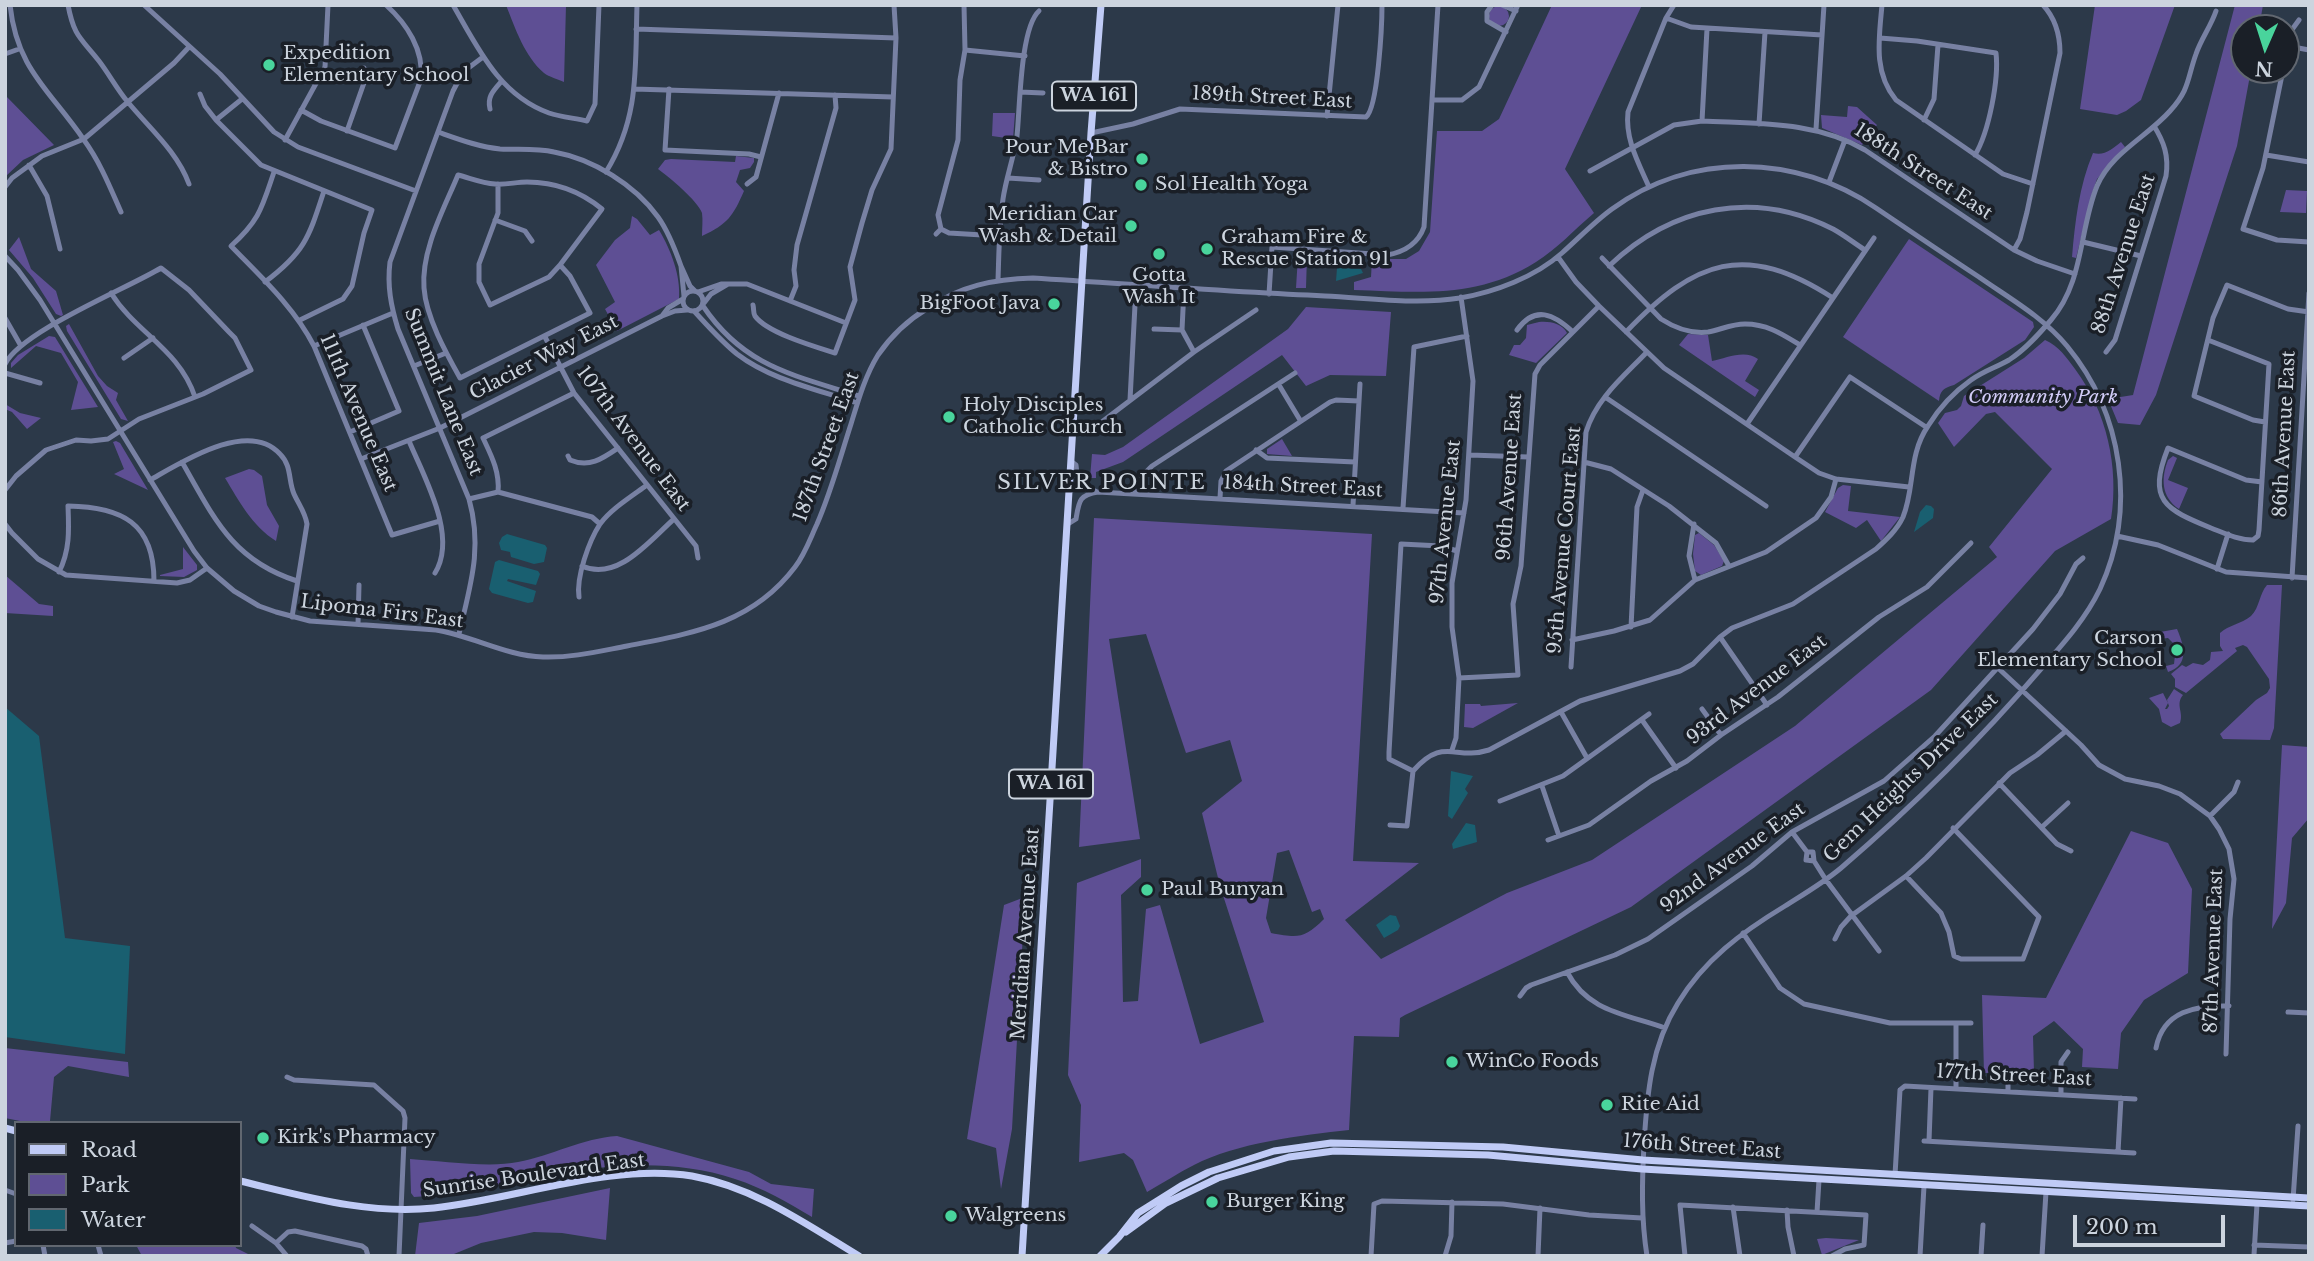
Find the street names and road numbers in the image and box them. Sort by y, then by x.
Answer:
road number: WA 161 [1052,82,1136,110]
street label: 189th Street East [1191,82,1353,114]
street label: 188th Street East [1850,119,1996,225]
street label: 88th Avenue East [2087,171,2161,337]
street label: Summit Lane East [399,305,487,479]
street label: Glacier Way East [466,311,622,405]
street label: 111th Avenue East [314,331,402,495]
street label: 86th Avenue East [2269,350,2301,518]
street label: 107th Avenue East [571,362,695,516]
street label: 187th Street East [789,369,865,525]
street label: 96th Avenue East [1493,392,1527,562]
street label: 95th Avenue Court East [1544,425,1586,655]
street label: 97th Avenue East [1426,439,1466,605]
street label: 184th Street East [1223,471,1383,503]
street label: Lipoma Firs East [299,591,465,633]
street label: 93rd Avenue East [1683,630,1831,750]
street label: Gem Heights Drive East [1819,689,2003,867]
road number: WA 161 [1009,770,1093,798]
street label: 92nd Avenue East [1656,798,1810,918]
street label: Meridian Avenue East [1007,827,1045,1041]
street label: 87th Avenue East [2200,868,2228,1034]
street label: 177th Street East [1936,1061,2092,1091]
street label: 176th Street East [1622,1130,1782,1164]
street label: Sunrise Boulevard East [421,1149,647,1203]

